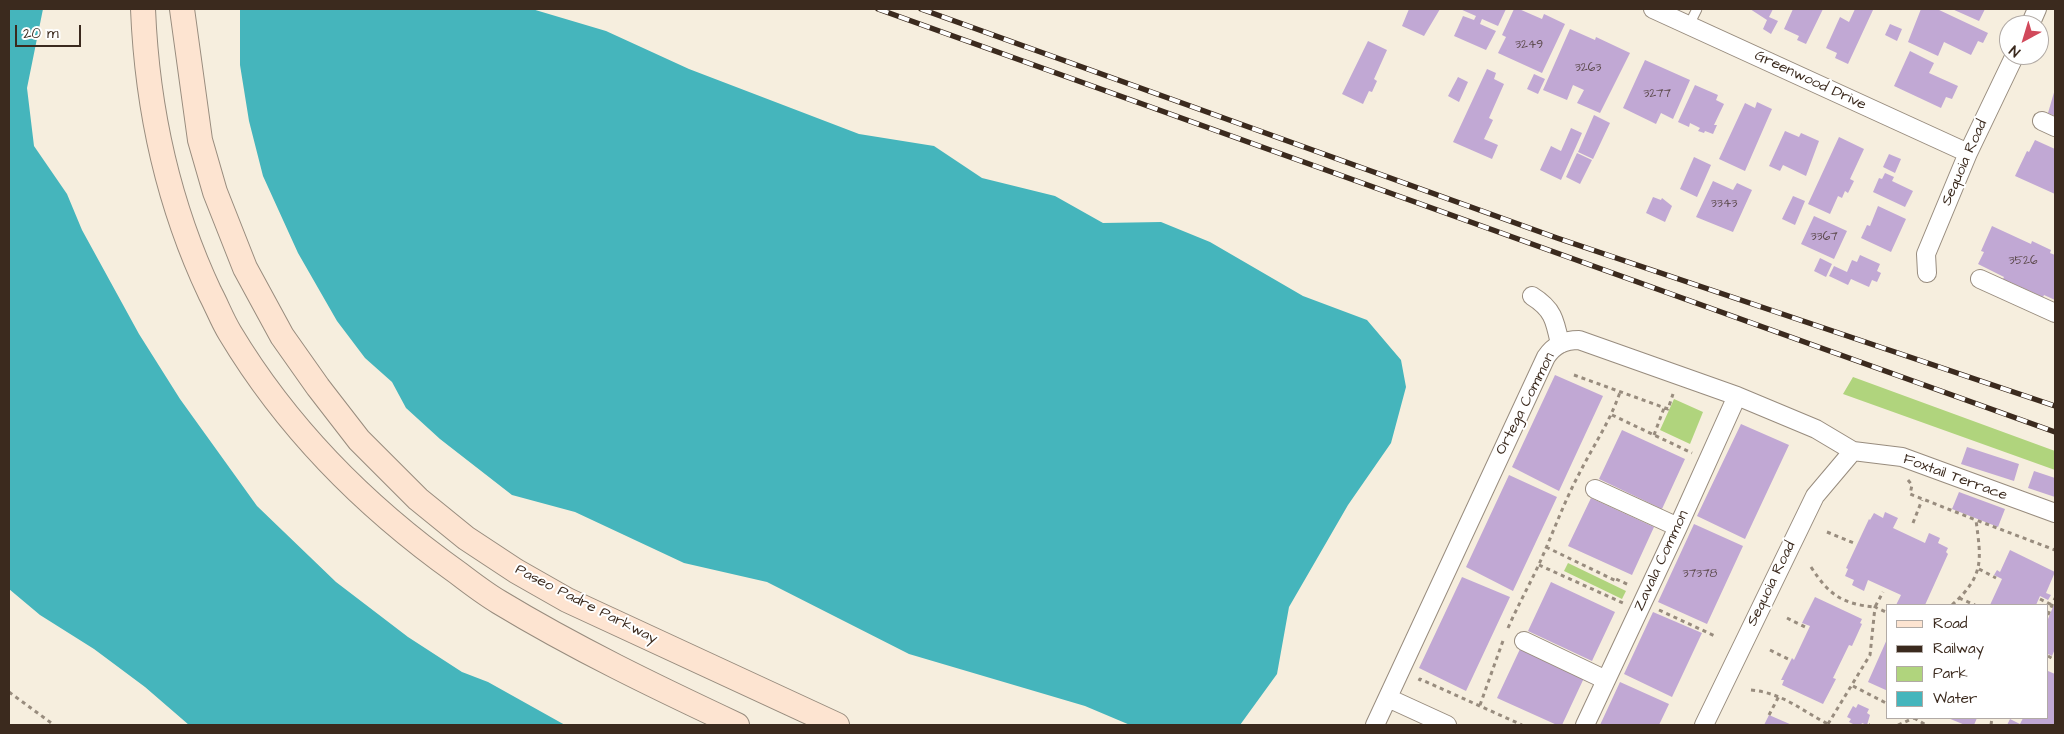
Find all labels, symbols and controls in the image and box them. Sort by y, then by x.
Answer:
scale bar [18,15,84,47]
north arrow [1999,15,2049,65]
text: 20 m [23,23,59,44]
house number: 3249 [1515,38,1543,52]
text: N [2005,40,2025,61]
street label: Greenwood Drive [1751,47,1869,115]
house number: 3263 [1575,61,1601,75]
house number: 3277 [1643,87,1671,101]
street label: Sequoia Road [1938,117,1992,209]
house number: 3343 [1711,197,1737,211]
house number: 3367 [1810,230,1838,244]
house number: 3526 [2009,254,2037,268]
street label: Ortega Common [1493,350,1559,458]
street label: Foxtail Terrace [1900,451,2010,505]
street label: Zavala Common [1631,508,1693,614]
street label: Sequoia Road [1744,539,1800,629]
street label: Paseo Padre Parkway [512,561,660,649]
house number: 37378 [1683,567,1717,581]
legend [1886,604,2049,719]
text: Road [1933,613,1967,634]
text: Railway [1933,638,1984,659]
text: Park [1933,663,1968,684]
text: Water [1933,688,1977,709]

